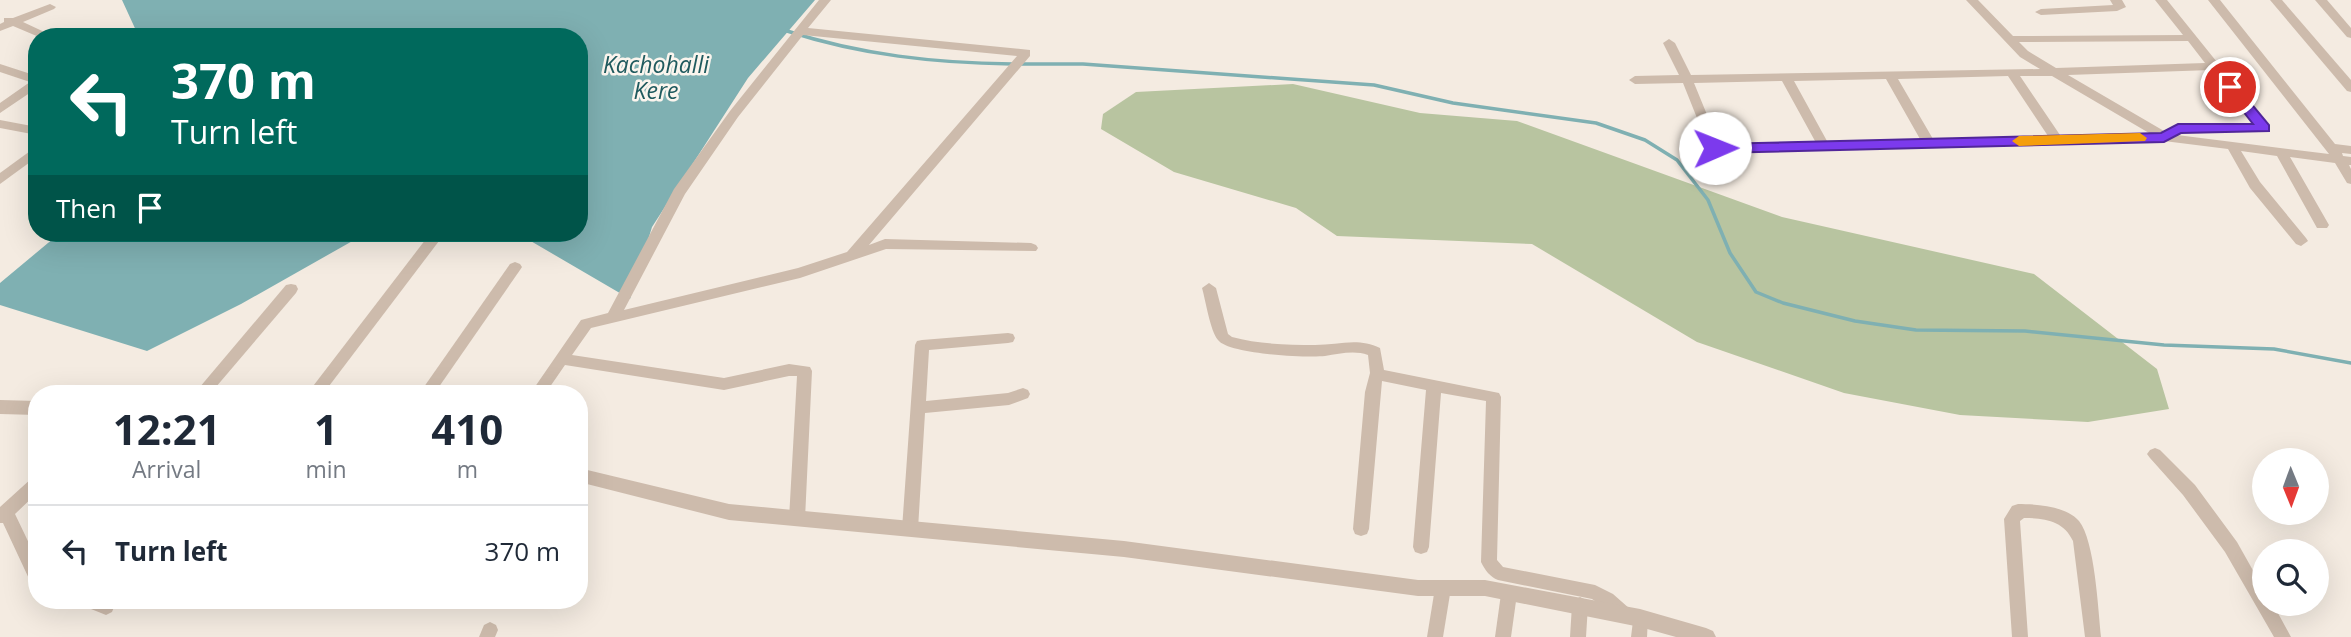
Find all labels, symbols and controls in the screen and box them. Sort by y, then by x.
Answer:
text: 370 m [171,47,316,113]
water label: Kachohalli Kere [603,48,710,106]
icon: left [56,56,147,147]
pin [2200,57,2260,117]
icon: arrive [2211,68,2249,106]
text: Turn left [171,110,297,153]
position arrow [1678,111,1752,185]
icon: arrive [131,189,169,227]
text: Then [56,190,117,226]
text: 12:21 [113,400,221,457]
text: 1 [314,400,338,457]
text: 410 [431,400,503,457]
north arrow [2252,448,2329,525]
map controls [2252,448,2329,616]
text: Arrival [132,453,201,485]
text: min [305,453,347,485]
text: m [457,453,478,485]
icon: left [56,532,94,570]
text: Turn left [115,533,227,569]
text: 370 m [485,533,560,569]
button: search [2252,539,2329,616]

